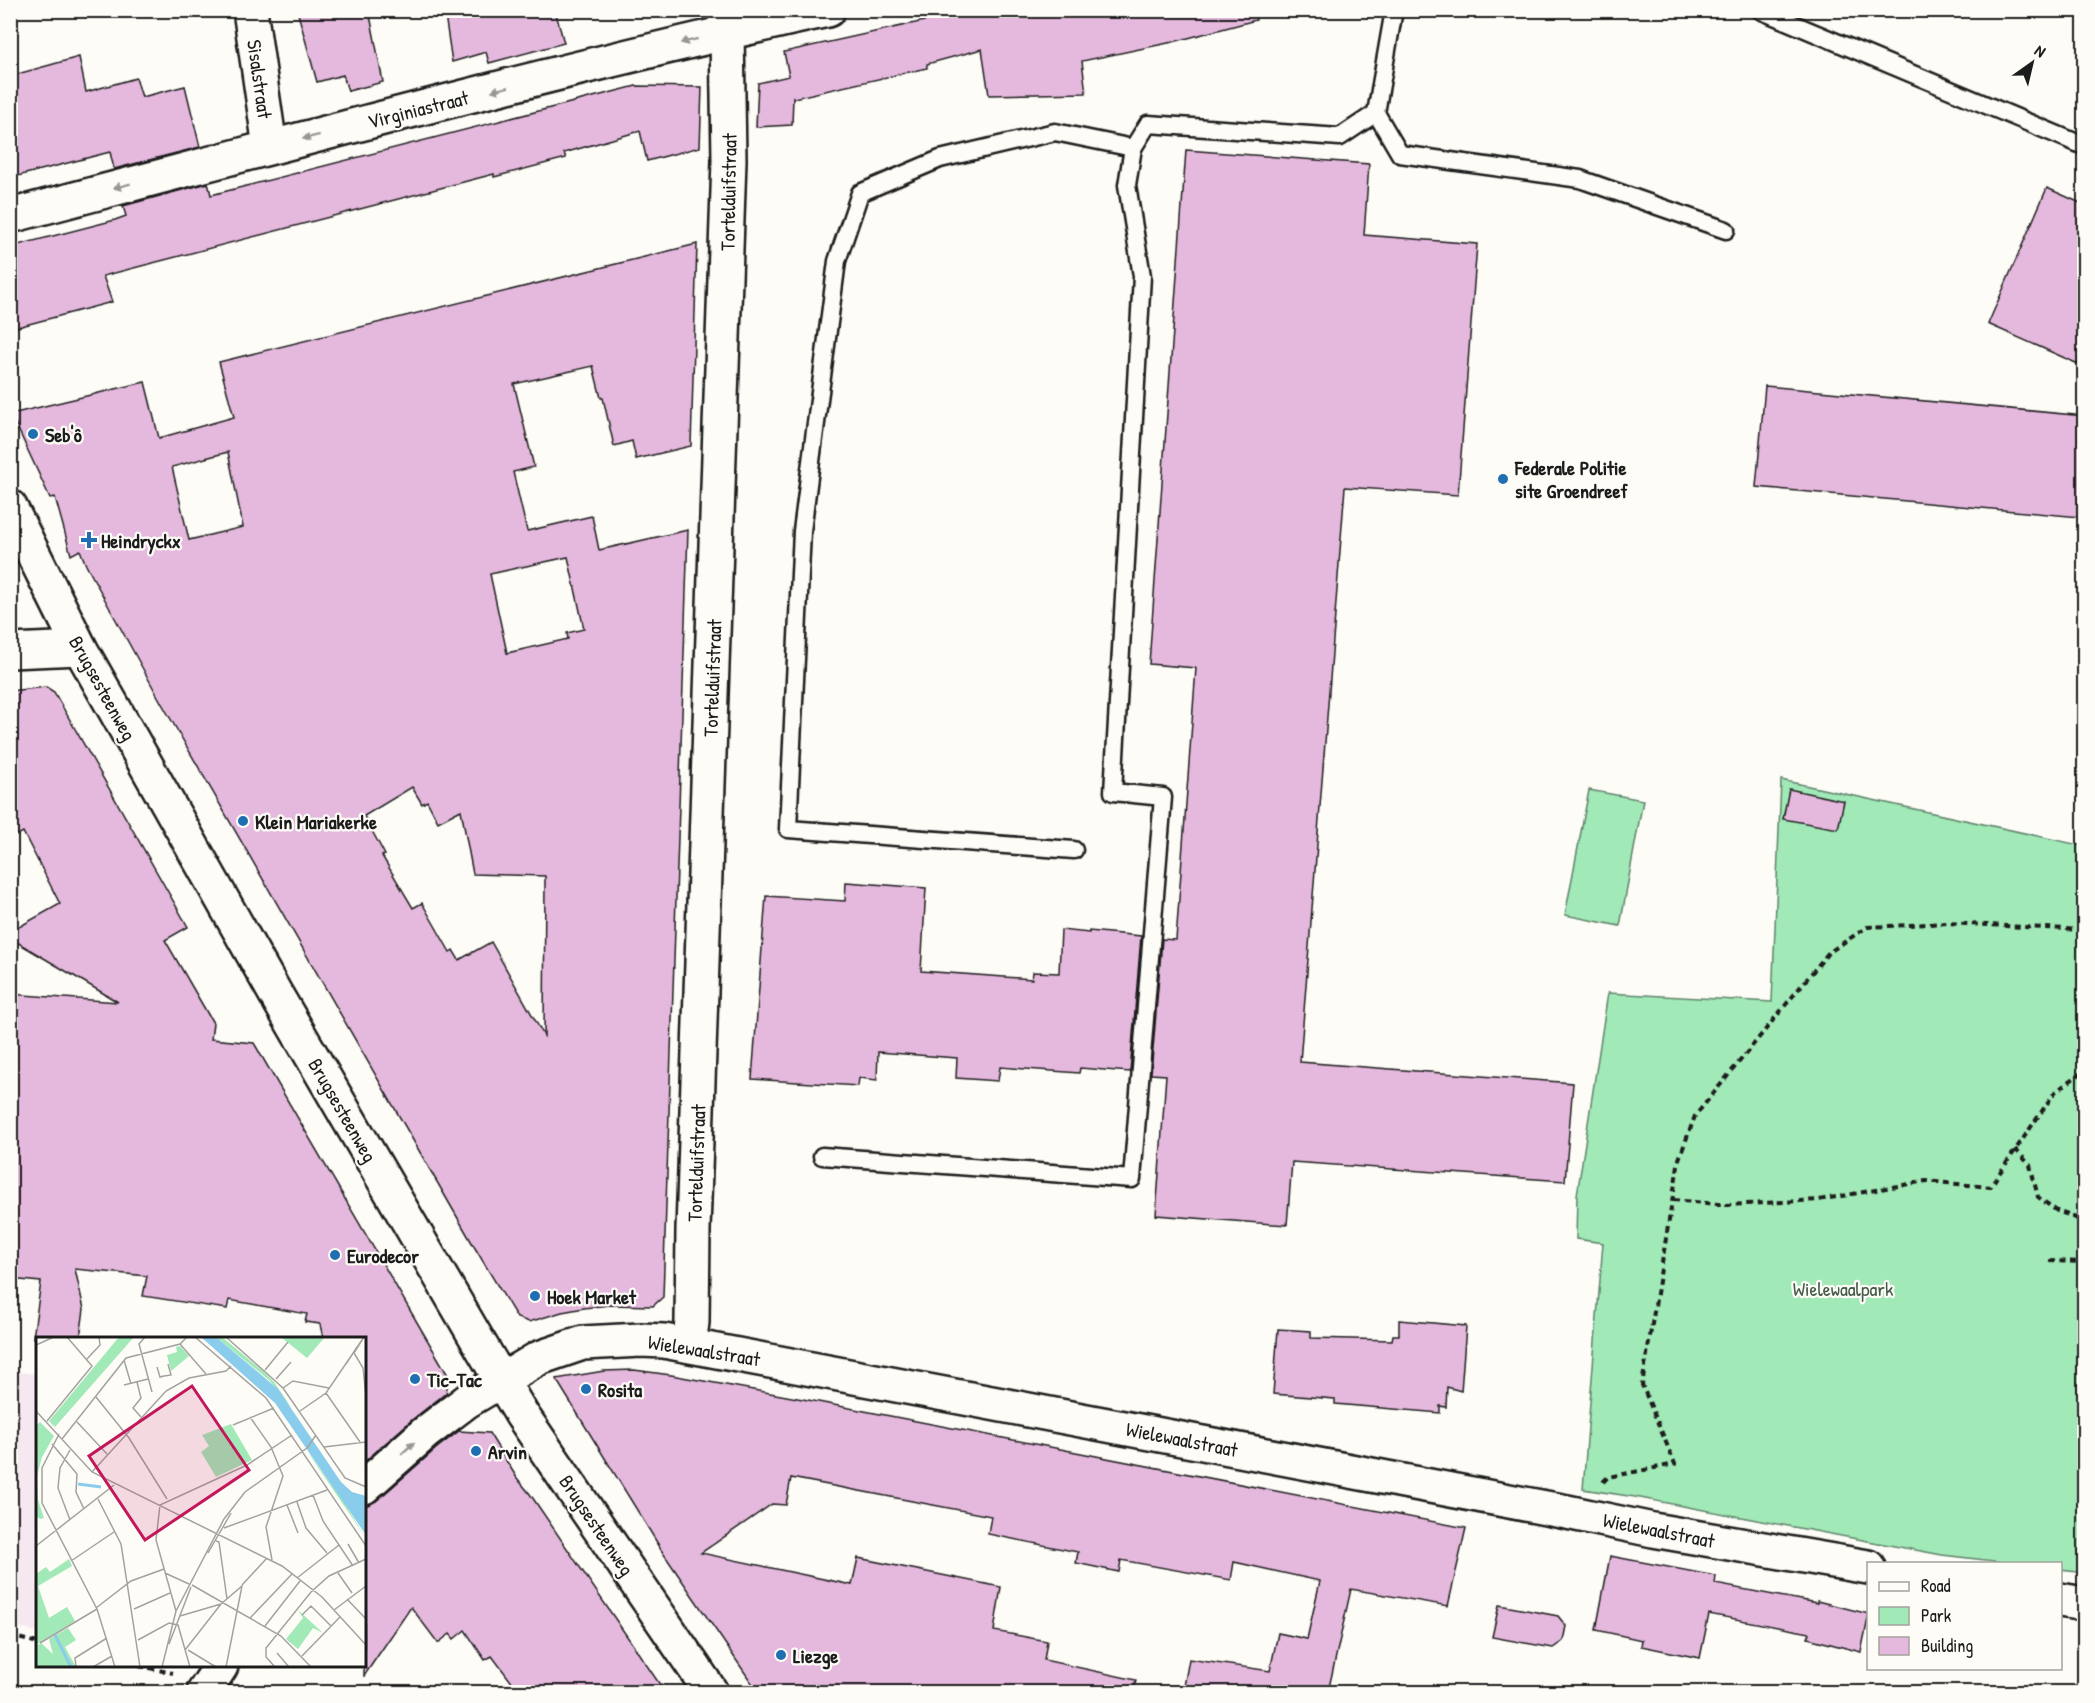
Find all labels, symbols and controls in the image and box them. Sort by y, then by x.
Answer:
north arrow [2002,33,2062,93]
one-way arrow [680,37,698,47]
street label: Sisalstraat [241,38,279,121]
text: N [2031,39,2050,62]
street label: Virginiastraat [365,83,472,135]
one-way arrow [491,84,509,94]
one-way arrow [301,132,320,142]
street label: Tortelduifstraat [713,132,743,251]
one-way arrow [113,182,131,191]
place label: Seb'ô [45,421,82,448]
marker: Seb'ô [26,427,40,441]
place label: Federale Politie site Groendreef [1514,454,1628,504]
marker: Federale Politie site Groendreef [1496,472,1510,486]
place label: Heindryckx [101,527,181,555]
marker: Heindryckx [82,533,96,547]
street label: Tortelduifstraat [696,618,728,737]
street label: Brugsesteenweg [63,631,143,745]
place label: Klein Mariakerke [255,808,377,835]
marker: Klein Mariakerke [236,814,250,828]
street label: Brugsesteenweg [302,1053,384,1167]
street label: Tortelduifstraat [680,1103,712,1222]
place label: Eurodecor [347,1242,419,1269]
marker: Eurodecor [328,1248,342,1262]
park label: Wielewaalpark [1793,1275,1893,1302]
place label: Hoek Market [547,1283,637,1310]
marker: Hoek Market [528,1289,542,1303]
street label: Wielewaalstraat [646,1328,763,1372]
inset map [36,1337,366,1667]
place label: Tic-Tac [426,1366,483,1393]
marker: Tic-Tac [408,1372,422,1386]
place label: Rosita [598,1376,642,1403]
marker: Rosita [579,1382,593,1396]
street label: Wielewaalstraat [1124,1415,1241,1463]
place label: Arvin [488,1438,527,1465]
one-way arrow [400,1442,415,1455]
marker: Arvin [469,1444,483,1458]
street label: Brugsesteenweg [553,1469,641,1581]
street label: Wielewaalstraat [1601,1506,1718,1554]
legend [1867,1562,2062,1670]
text: Road [1921,1573,1951,1598]
text: Park [1921,1603,1952,1628]
text: Building [1921,1633,1973,1658]
place label: Liezge [793,1642,838,1670]
marker: Liezge [774,1648,788,1662]

